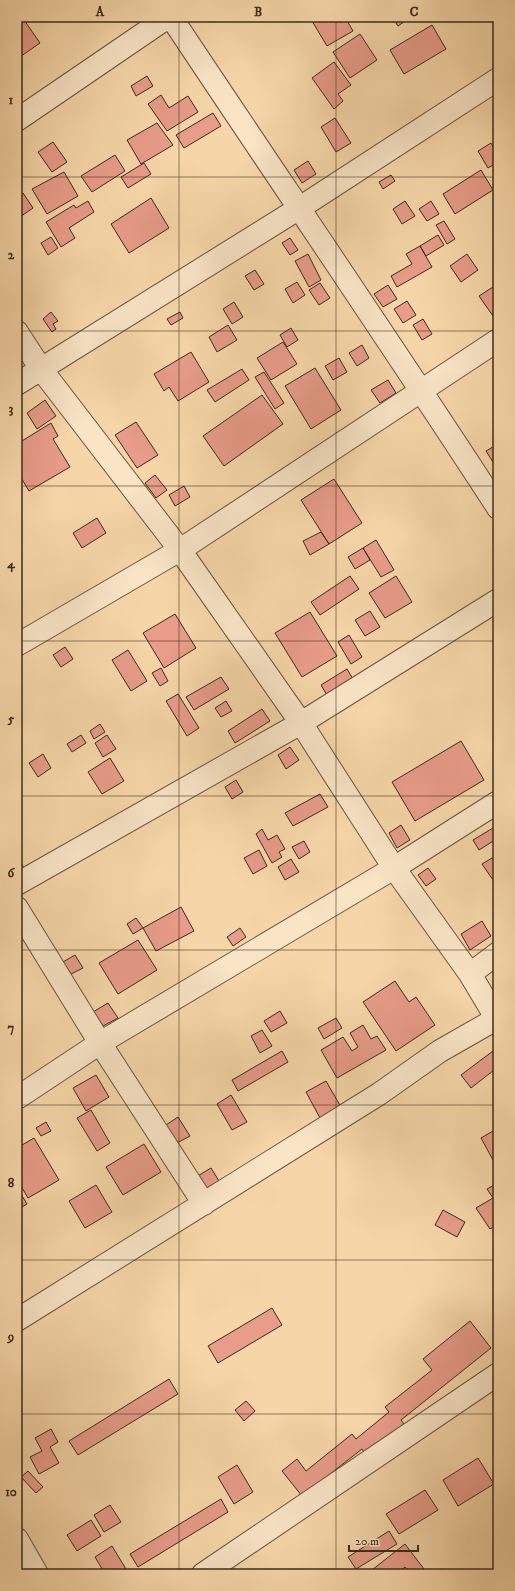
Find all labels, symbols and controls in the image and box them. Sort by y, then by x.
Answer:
text: A [95,4,105,20]
text: B [254,4,262,20]
text: C [410,4,419,20]
text: 1 [9,92,14,108]
text: 2 [8,247,15,263]
text: 3 [9,401,14,417]
text: 4 [6,556,15,573]
text: 5 [7,711,15,727]
text: 6 [8,865,16,881]
text: 7 [8,1020,15,1036]
text: 8 [8,1175,15,1191]
text: 9 [7,1329,14,1345]
text: 10 [5,1484,17,1500]
scale bar [349,1527,418,1553]
text: 20 m [355,1534,379,1549]

